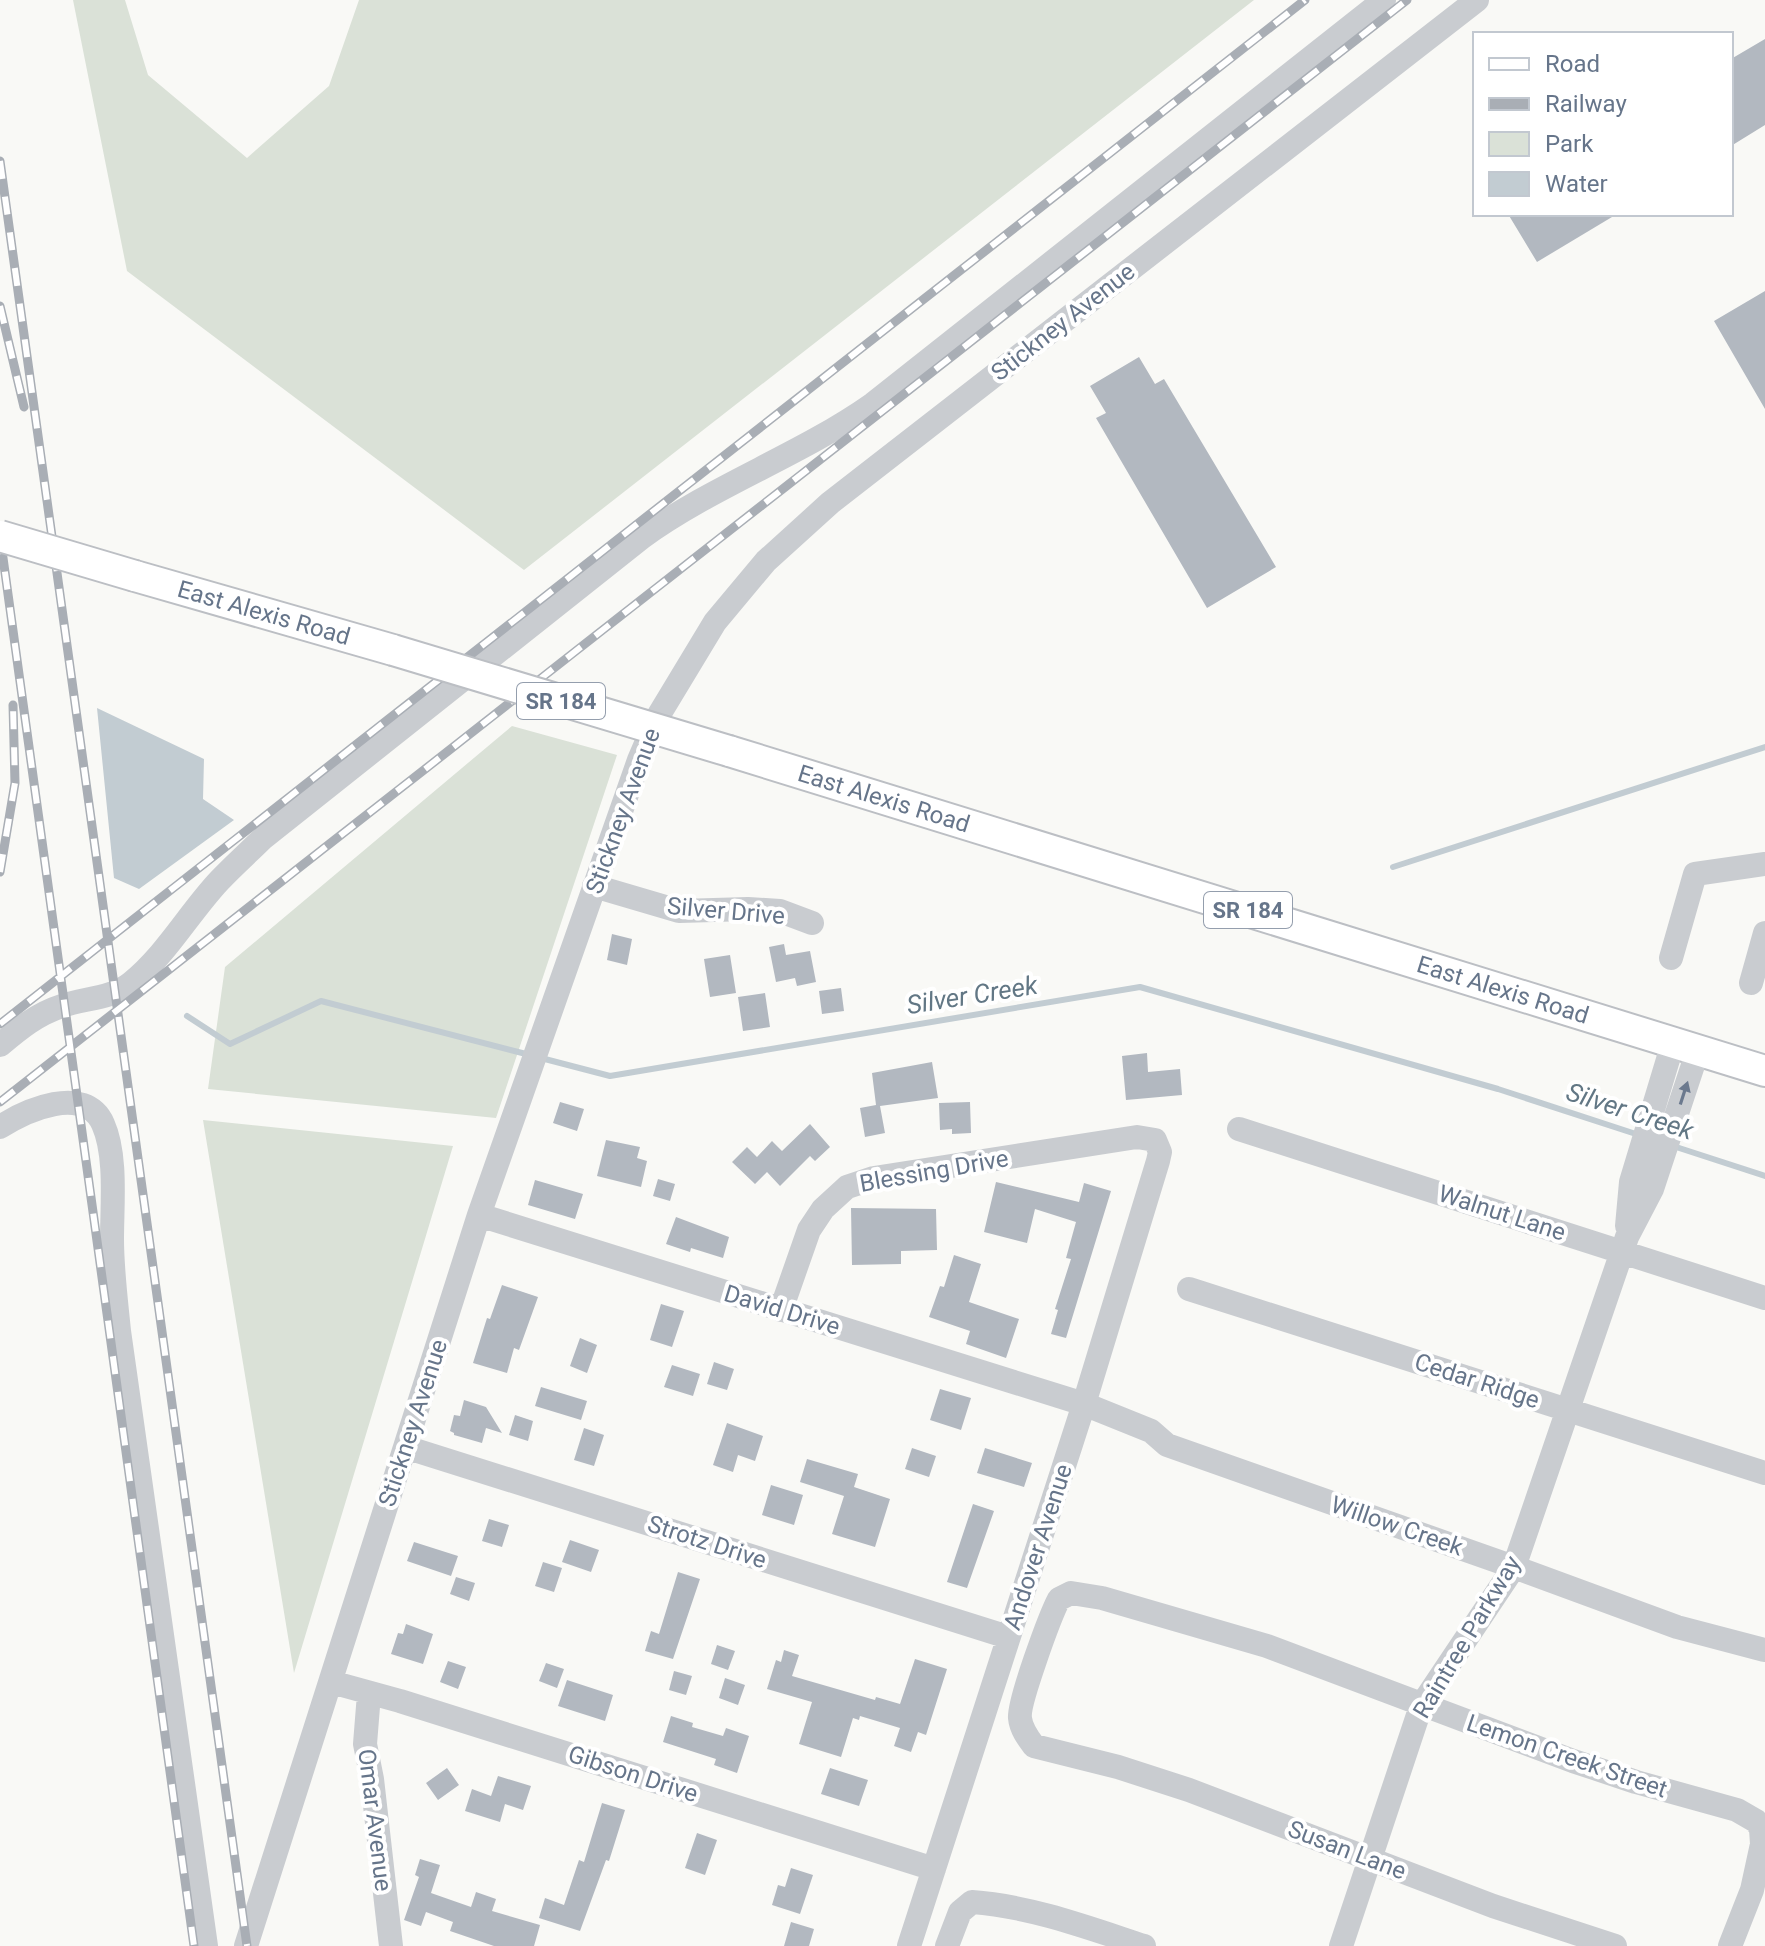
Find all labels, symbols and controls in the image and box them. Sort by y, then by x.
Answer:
legend [1473,32,1733,216]
text: Road [1545,50,1600,78]
text: Railway [1545,90,1627,118]
text: Park [1545,130,1594,158]
text: Water [1545,170,1608,198]
street label: Stickney Avenue [986,257,1140,387]
street label: East Alexis Road [174,575,353,651]
road number: SR 184 [517,683,605,719]
street label: Stickney Avenue [580,724,666,898]
street label: East Alexis Road [794,759,973,839]
street label: Silver Drive [666,892,786,930]
road number: SR 184 [1204,892,1292,928]
street label: East Alexis Road [1414,950,1592,1030]
water label: Silver Creek [905,970,1041,1020]
water label: Silver Creek [1563,1076,1698,1146]
one-way arrow [1678,1081,1690,1105]
street label: Blessing Drive [857,1144,1011,1198]
street label: Walnut Lane [1435,1179,1569,1247]
street label: David Drive [721,1279,843,1341]
street label: Stickney Avenue [373,1336,453,1510]
street label: Cedar Ridge [1411,1348,1543,1414]
street label: Andover Avenue [998,1461,1078,1633]
street label: Willow Creek [1327,1490,1467,1562]
street label: Strotz Drive [644,1510,770,1574]
street label: Raintree Parkway [1407,1550,1527,1723]
street label: Lemon Creek Street [1463,1709,1671,1803]
street label: Gibson Drive [565,1740,701,1808]
street label: Omar Avenue [352,1747,398,1893]
street label: Susan Lane [1284,1815,1410,1885]

